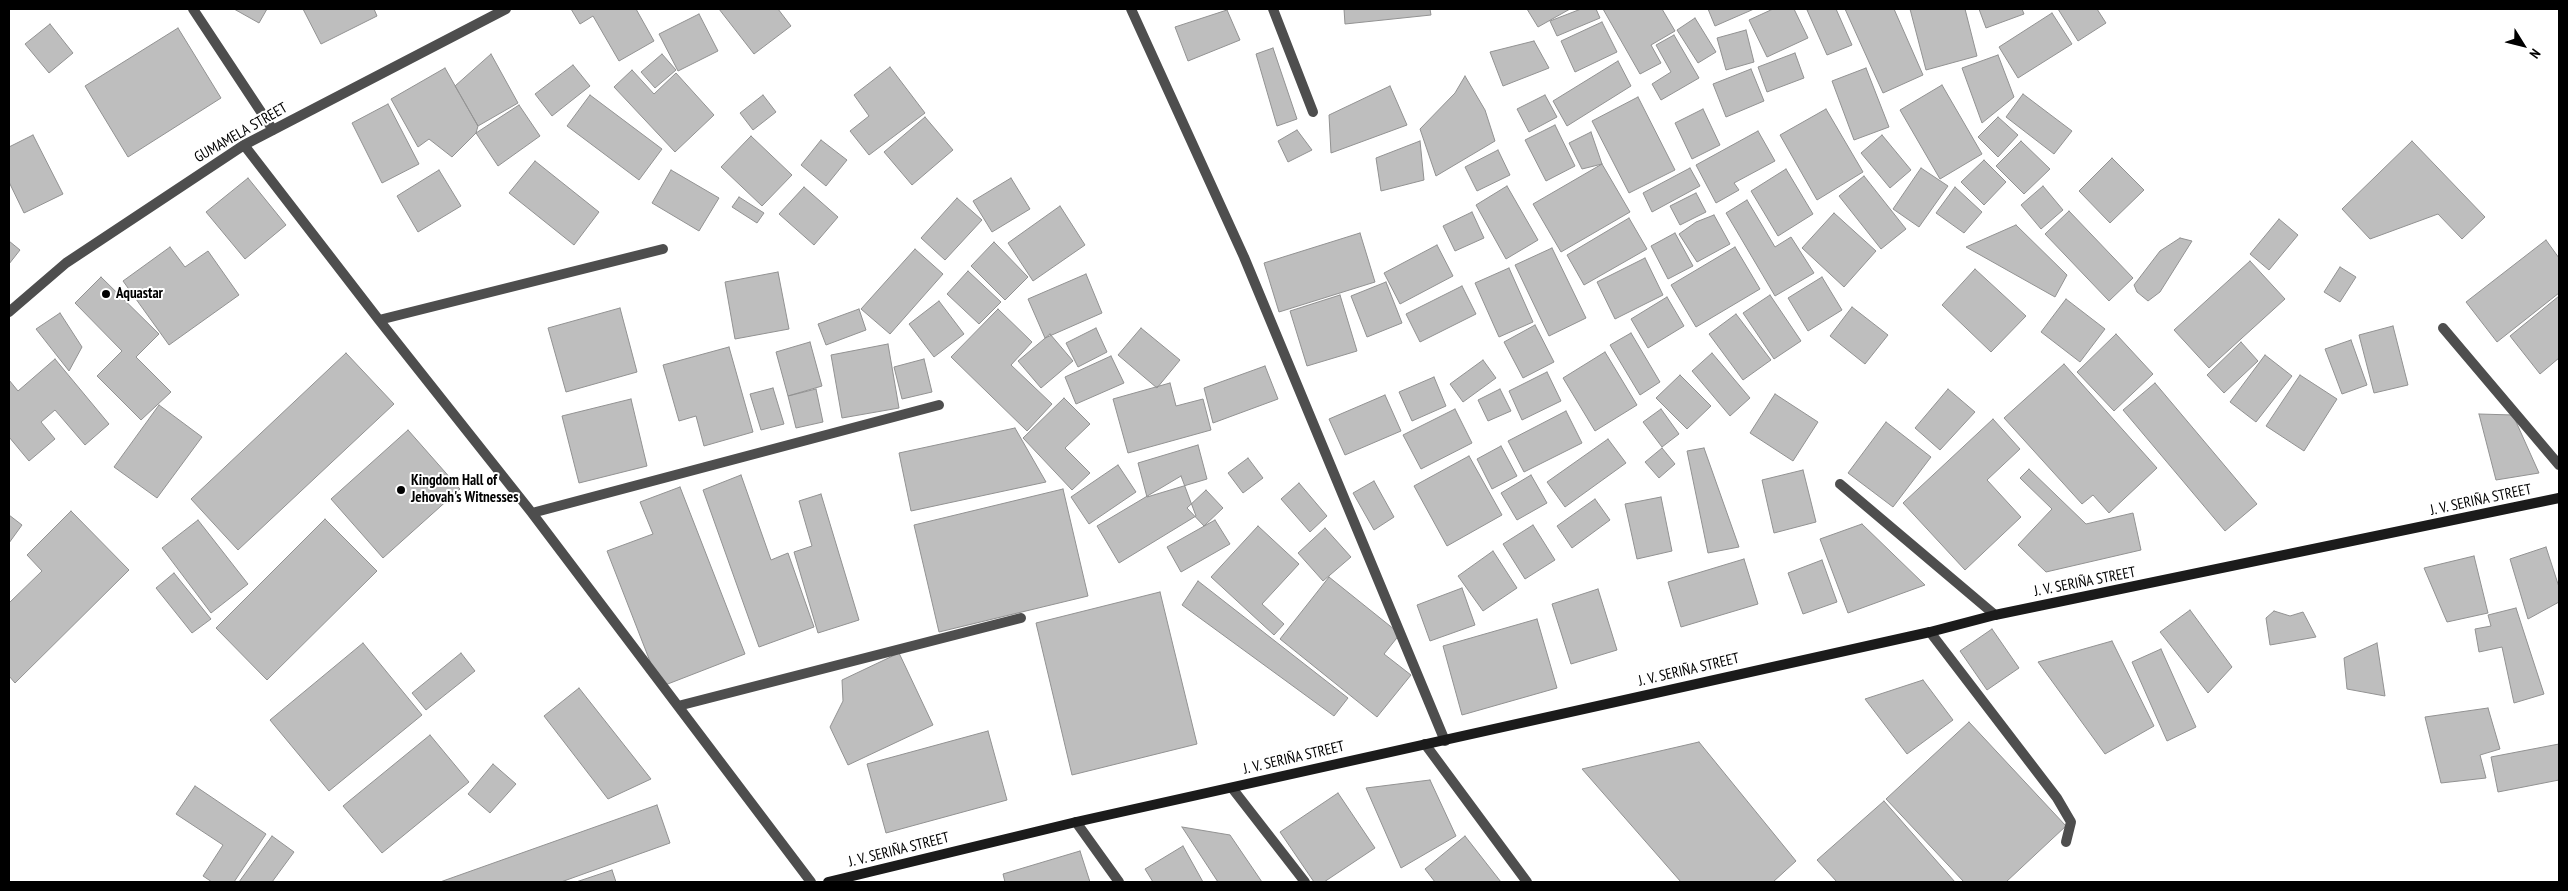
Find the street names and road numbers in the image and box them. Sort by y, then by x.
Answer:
street label: GUMAMELA STREET [191,99,291,167]
street label: J. V. SERIÑA STREET [2429,481,2533,519]
street label: J. V. SERIÑA STREET [2033,563,2137,601]
street label: J. V. SERIÑA STREET [1637,650,1741,690]
street label: J. V. SERIÑA STREET [1242,738,1346,778]
street label: J. V. SERIÑA STREET [847,829,951,871]

